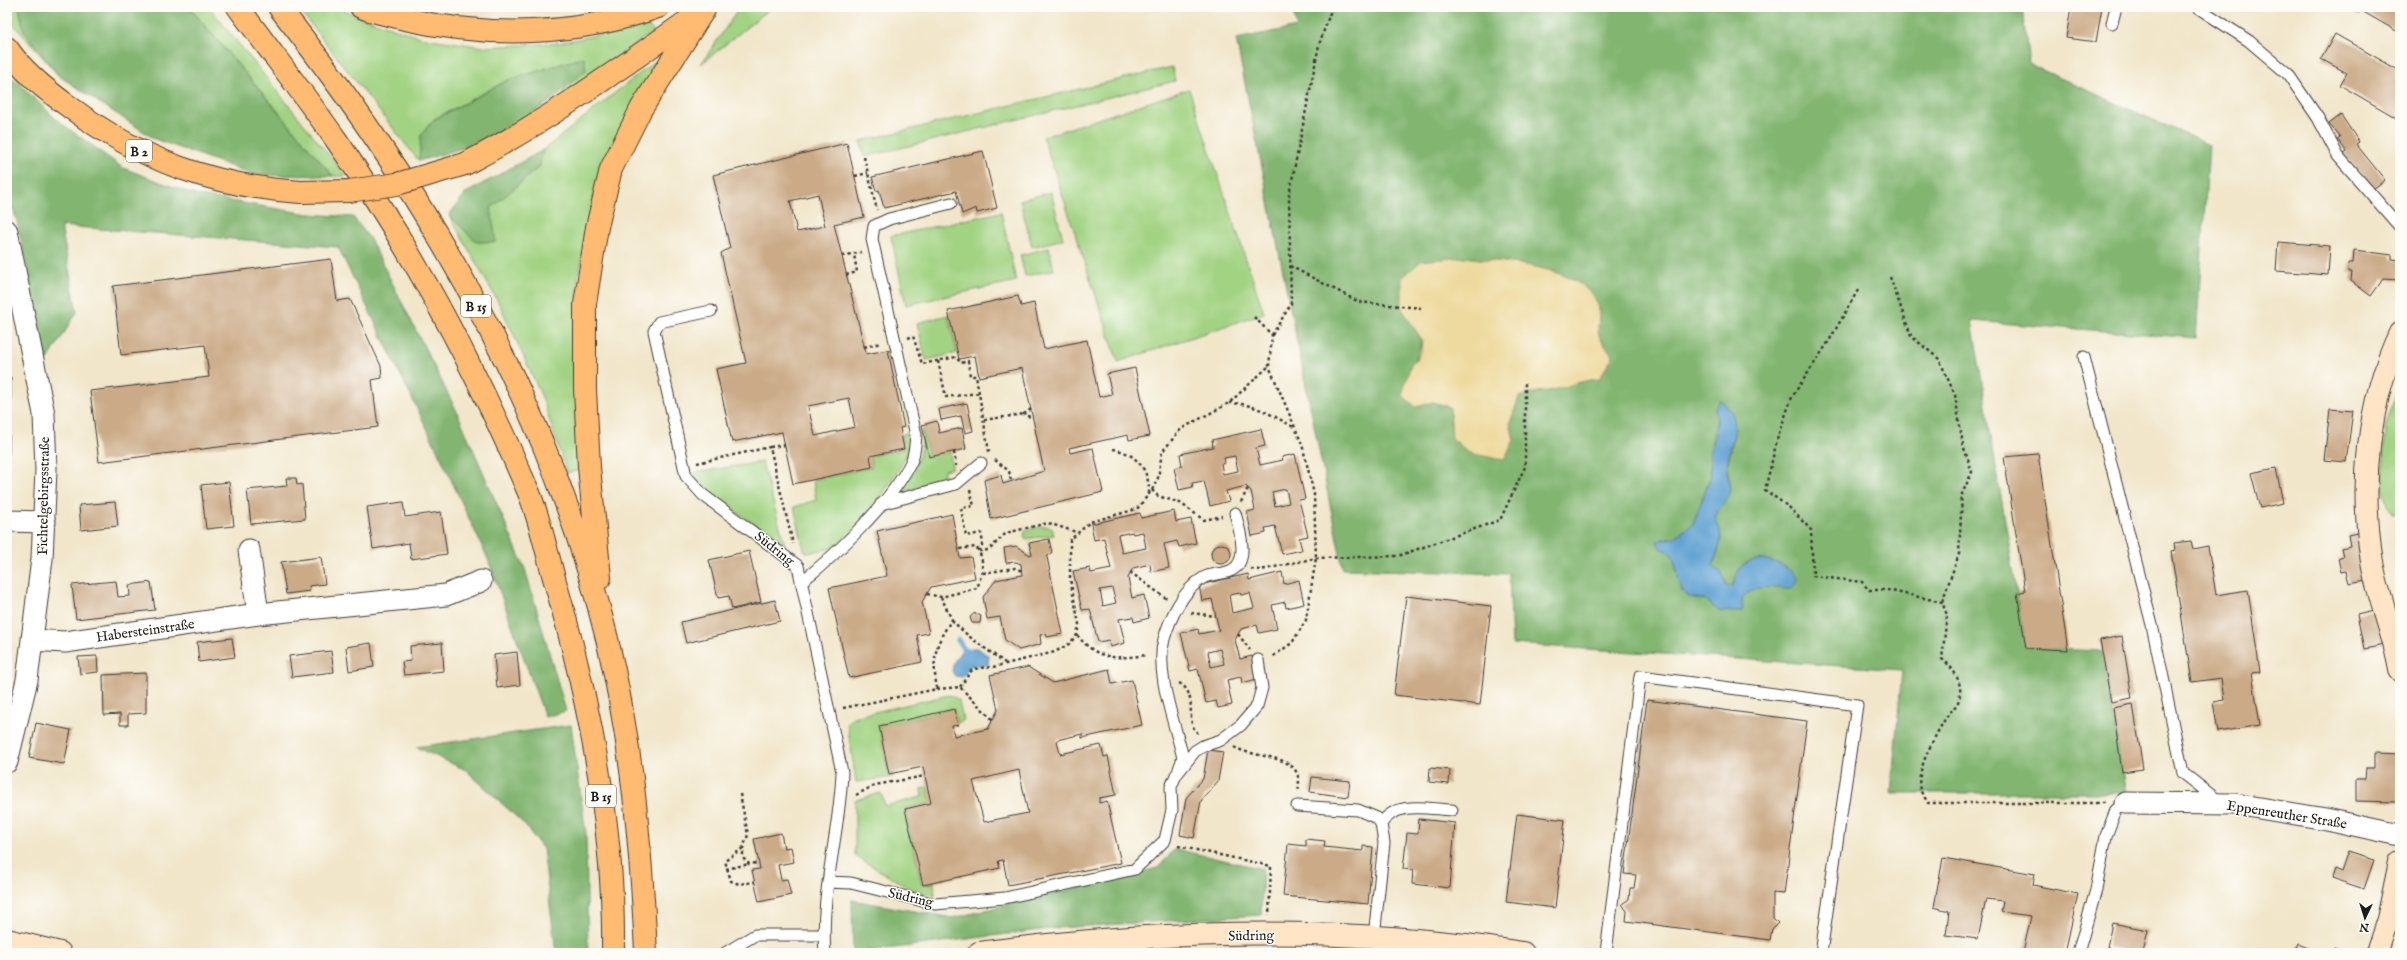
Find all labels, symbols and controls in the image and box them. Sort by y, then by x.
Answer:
road number: B 2 [126,140,152,162]
road number: B 15 [461,295,491,317]
street label: Fichtelgebirgsstraße [34,436,54,555]
street label: Südring [751,528,798,570]
street label: Habersteinstraße [95,615,196,647]
road number: B 15 [586,785,616,807]
street label: Eppenreuther Straße [2226,797,2349,833]
street label: Südring [886,884,936,912]
north arrow [2345,898,2385,938]
text: N [2359,920,2371,934]
street label: Südring [1228,927,1274,945]

